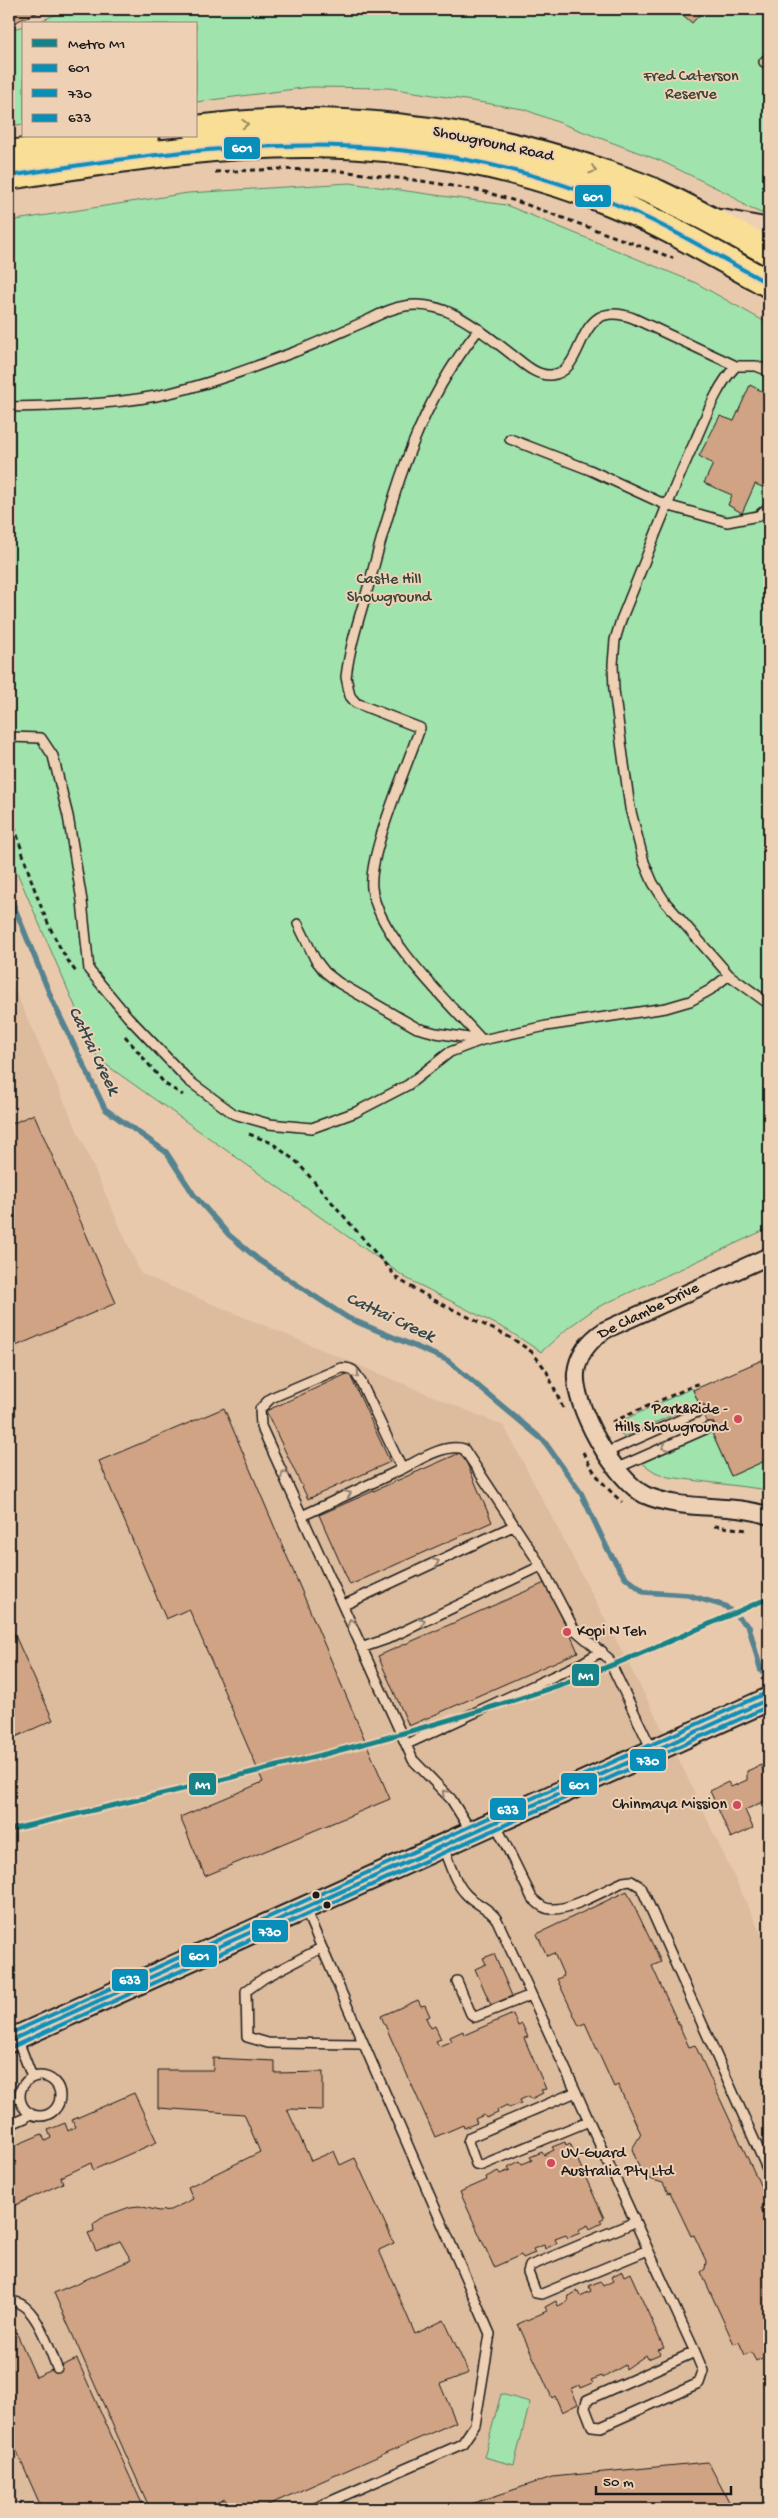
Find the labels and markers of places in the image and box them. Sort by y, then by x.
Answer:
place label: Park&Ride - Hills Showground [614,1401,730,1438]
marker: Park&Ride - Hills Showground [732,1413,744,1425]
place label: Kopi N Teh [577,1623,647,1642]
marker: Kopi N Teh [561,1626,573,1638]
place label: Chinmaya Mission [612,1796,727,1815]
marker: Chinmaya Mission [731,1799,743,1811]
unlabelled marker [311,1890,321,1900]
unlabelled marker [322,1900,332,1910]
place label: UV-Guard Australia Pty Ltd [561,2145,675,2182]
marker: UV-Guard Australia Pty Ltd [545,2157,557,2169]

